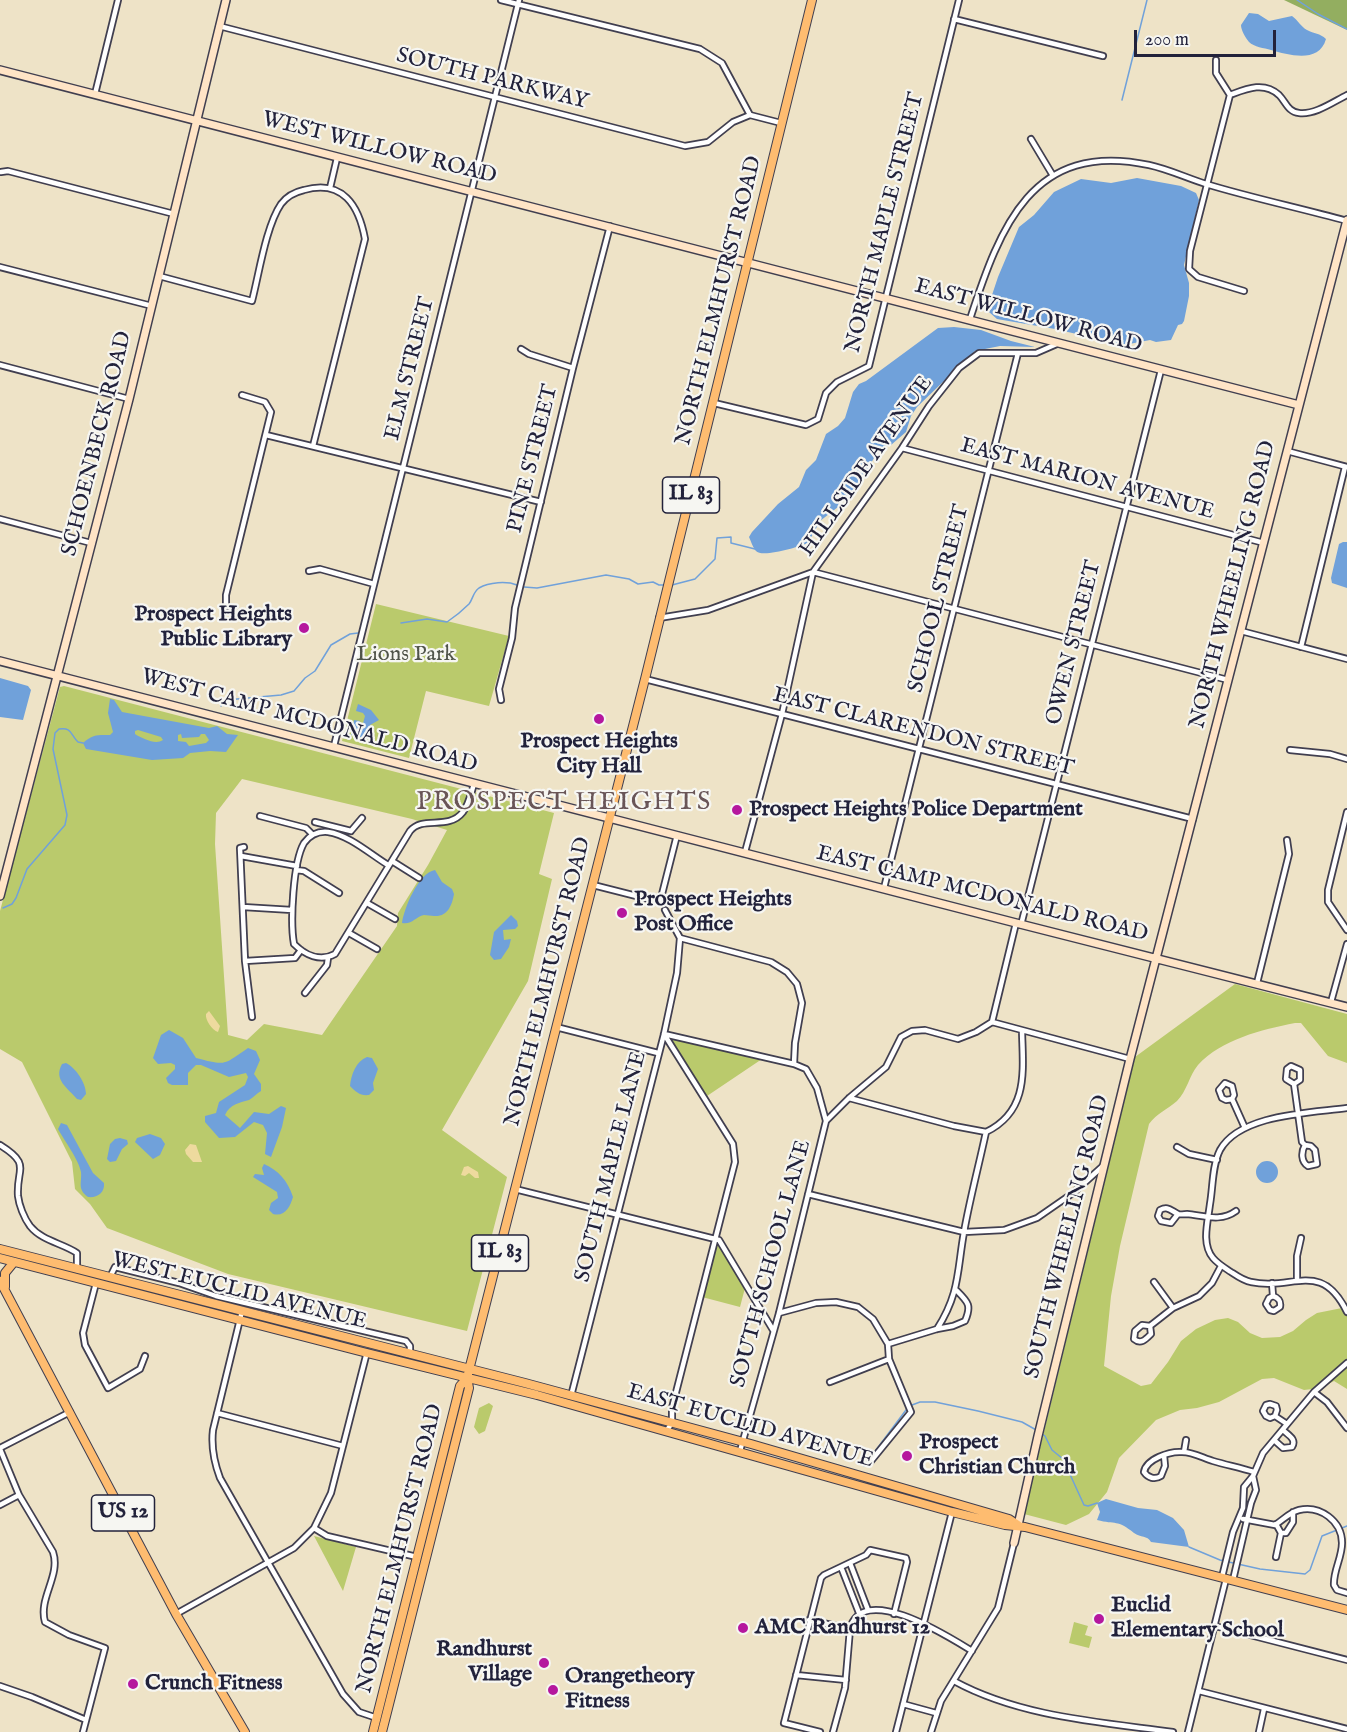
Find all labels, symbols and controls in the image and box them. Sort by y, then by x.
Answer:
scale bar [1137,18,1280,56]
text: 200 m [1145,29,1189,52]
street label: SOUTH PARKWAY [393,43,591,117]
street label: NORTH MAPLE STREET [841,90,931,356]
street label: WEST WILLOW ROAD [259,107,499,191]
street label: NORTH ELMHURST ROAD [671,154,769,448]
street label: EAST WILLOW ROAD [911,274,1145,360]
street label: ELM STREET [380,295,442,443]
street label: SCHOENBECK ROAD [57,329,139,559]
street label: HILLSIDE AVENUE [795,372,939,562]
street label: PINE STREET [503,382,565,536]
street label: EAST MARION AVENUE [957,433,1217,527]
street label: NORTH WHEELING ROAD [1185,438,1283,732]
road number: IL 83 [662,477,720,513]
street label: SCHOOL STREET [904,502,976,696]
street label: OWEN STREET [1042,558,1108,728]
place label: Prospect Heights Public Library [134,602,292,654]
marker: Prospect Heights Public Library [297,621,311,635]
park label: Lions Park [356,642,456,668]
street label: WEST CAMP MCDONALD ROAD [138,664,480,780]
street label: EAST CLARENDON STREET [770,683,1076,783]
marker: Prospect Heights City Hall [592,712,606,726]
place label: Prospect Heights City Hall [520,729,678,780]
district label: PROSPECT HEIGHTS [416,788,712,820]
place label: Prospect Heights Police Department [749,797,1083,823]
marker: Prospect Heights Police Department [730,803,744,817]
street label: NORTH ELMHURST ROAD [500,835,598,1129]
street label: EAST CAMP MCDONALD ROAD [813,841,1151,949]
place label: Prospect Heights Post Office [634,887,792,938]
marker: Prospect Heights Post Office [615,906,629,920]
street label: SOUTH MAPLE LANE [571,1049,653,1285]
street label: SOUTH WHEELING ROAD [1020,1093,1116,1381]
street label: SOUTH SCHOOL LANE [726,1137,818,1391]
road number: IL 83 [472,1235,528,1271]
street label: WEST EUCLID AVENUE [109,1248,369,1336]
street label: EAST EUCLID AVENUE [624,1379,876,1475]
street label: NORTH ELMHURST ROAD [352,1402,450,1696]
place label: Prospect Christian Church [919,1430,1076,1482]
marker: Prospect Christian Church [900,1449,914,1463]
road number: US 12 [92,1495,154,1531]
place label: Euclid Elementary School [1111,1593,1284,1645]
marker: Euclid Elementary School [1092,1612,1106,1626]
place label: AMC Randhurst 12 [755,1615,930,1641]
marker: AMC Randhurst 12 [736,1621,750,1635]
place label: Randhurst Village [436,1637,532,1688]
marker: Randhurst Village [537,1656,551,1670]
place label: Orangetheory Fitness [565,1664,695,1716]
place label: Crunch Fitness [145,1671,282,1697]
marker: Crunch Fitness [126,1677,140,1691]
marker: Orangetheory Fitness [546,1683,560,1697]

